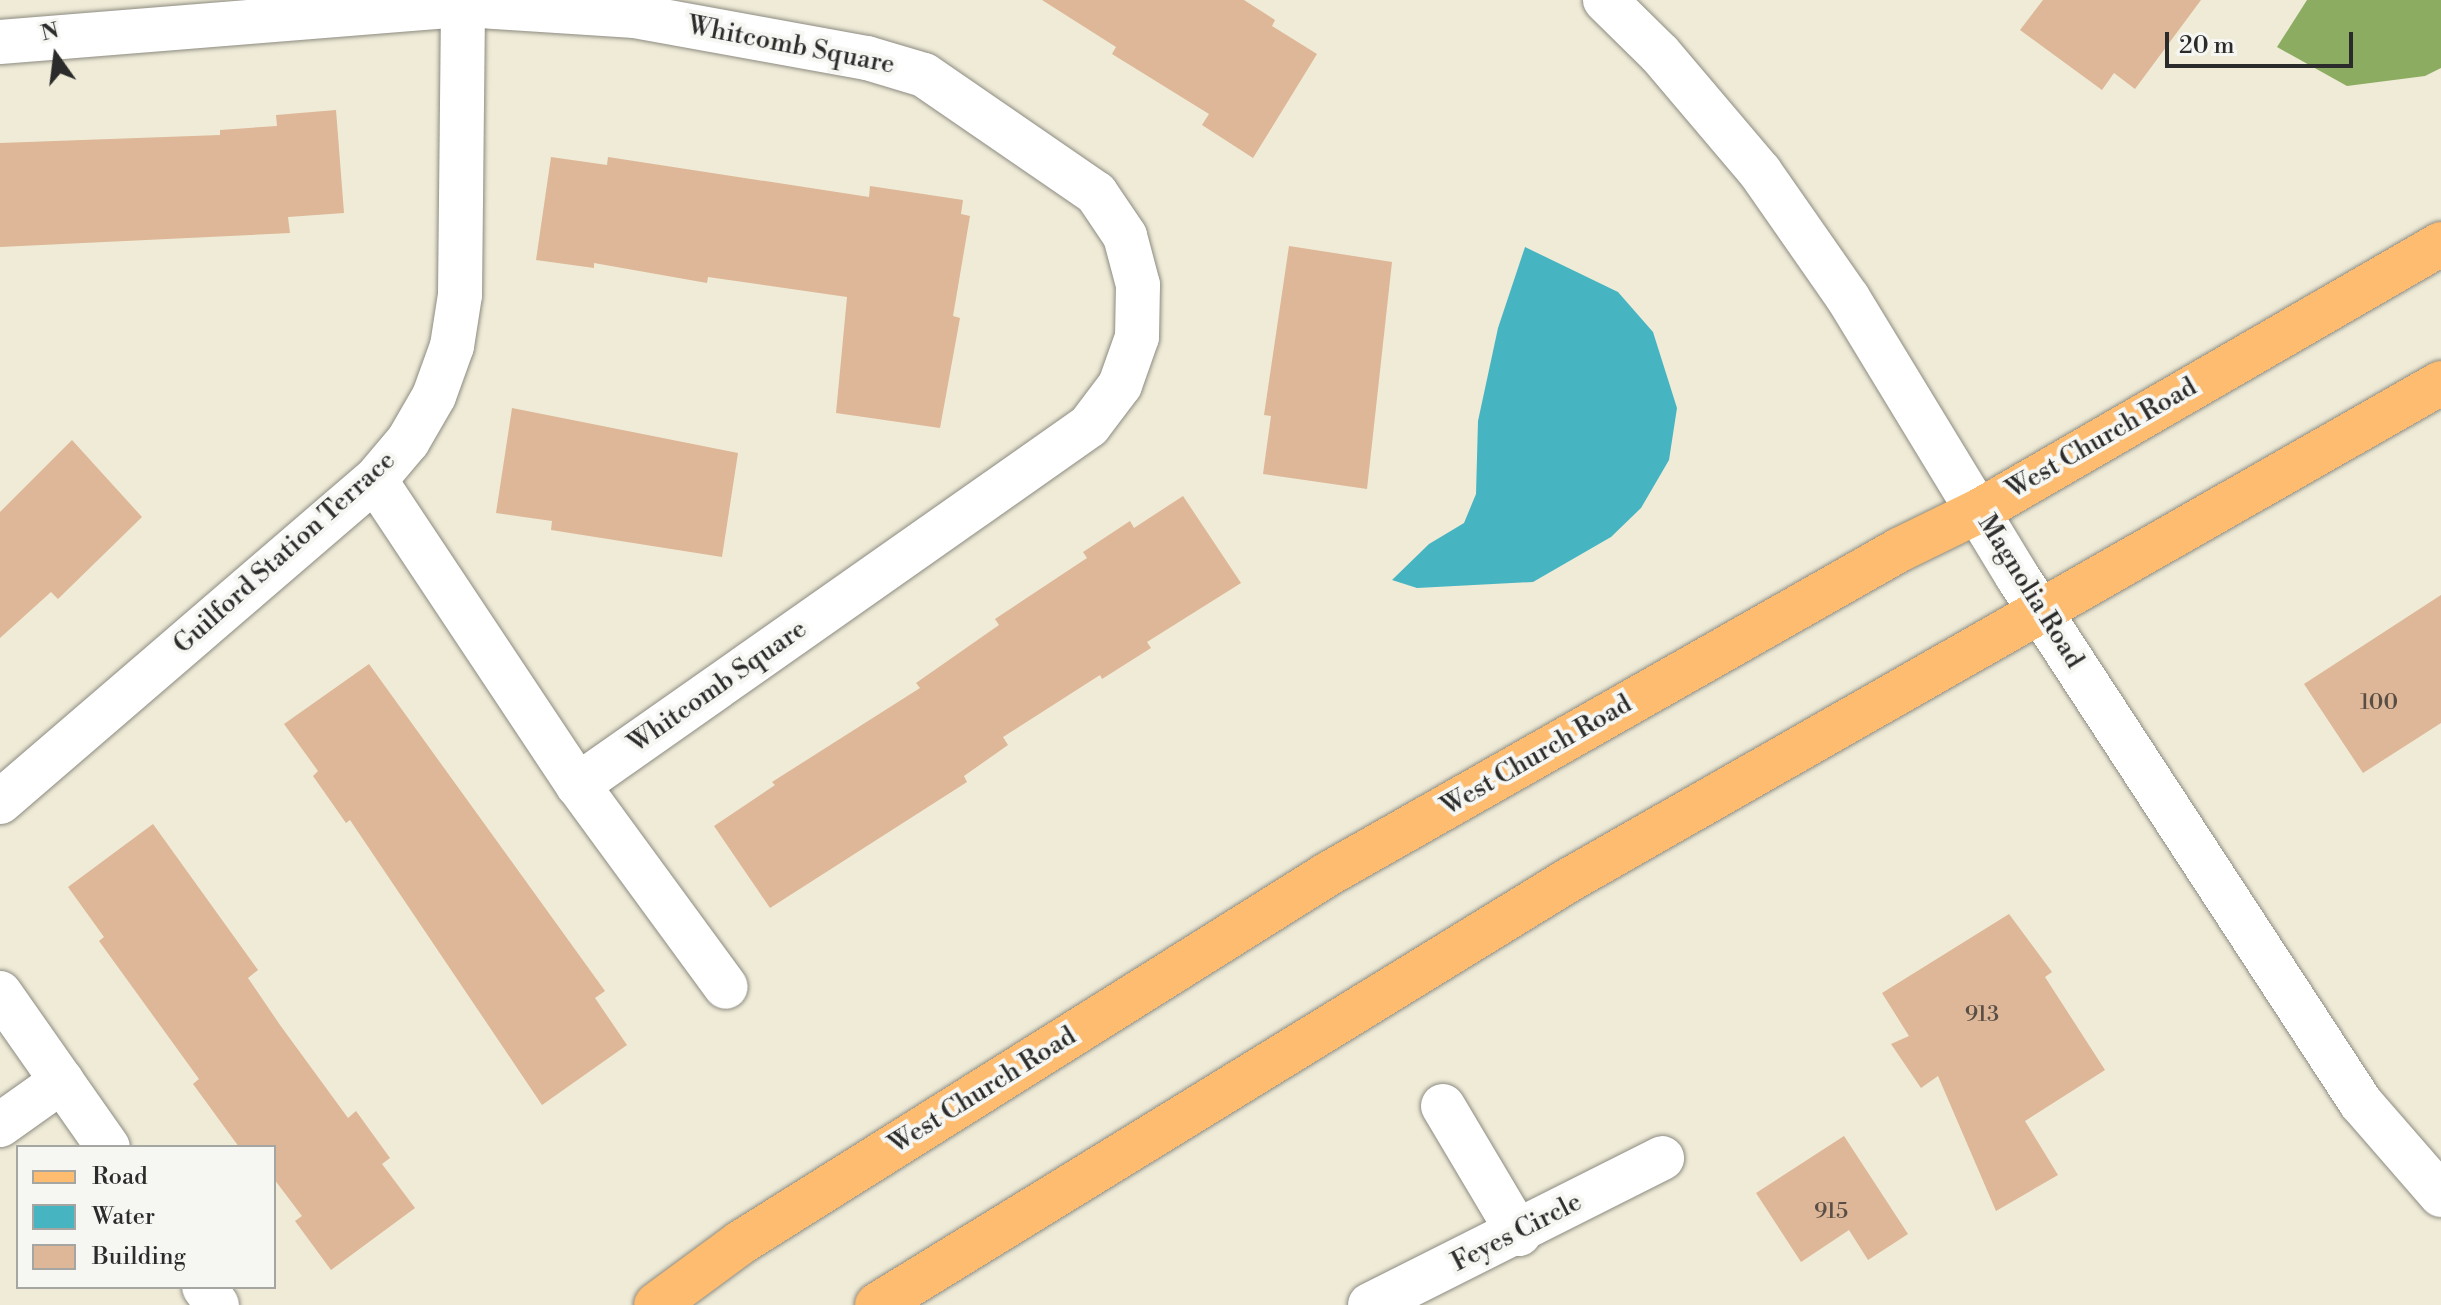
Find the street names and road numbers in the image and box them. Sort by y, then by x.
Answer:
street label: Whitcomb Square [685,11,897,81]
street label: West Church Road [2001,372,2203,506]
street label: Guilford Station Terrace [168,445,402,661]
street label: Magnolia Road [1970,510,2090,674]
street label: Whitcomb Square [623,614,813,760]
street label: West Church Road [1436,689,1638,823]
street label: West Church Road [884,1021,1082,1161]
street label: Feyes Circle [1447,1187,1587,1279]

